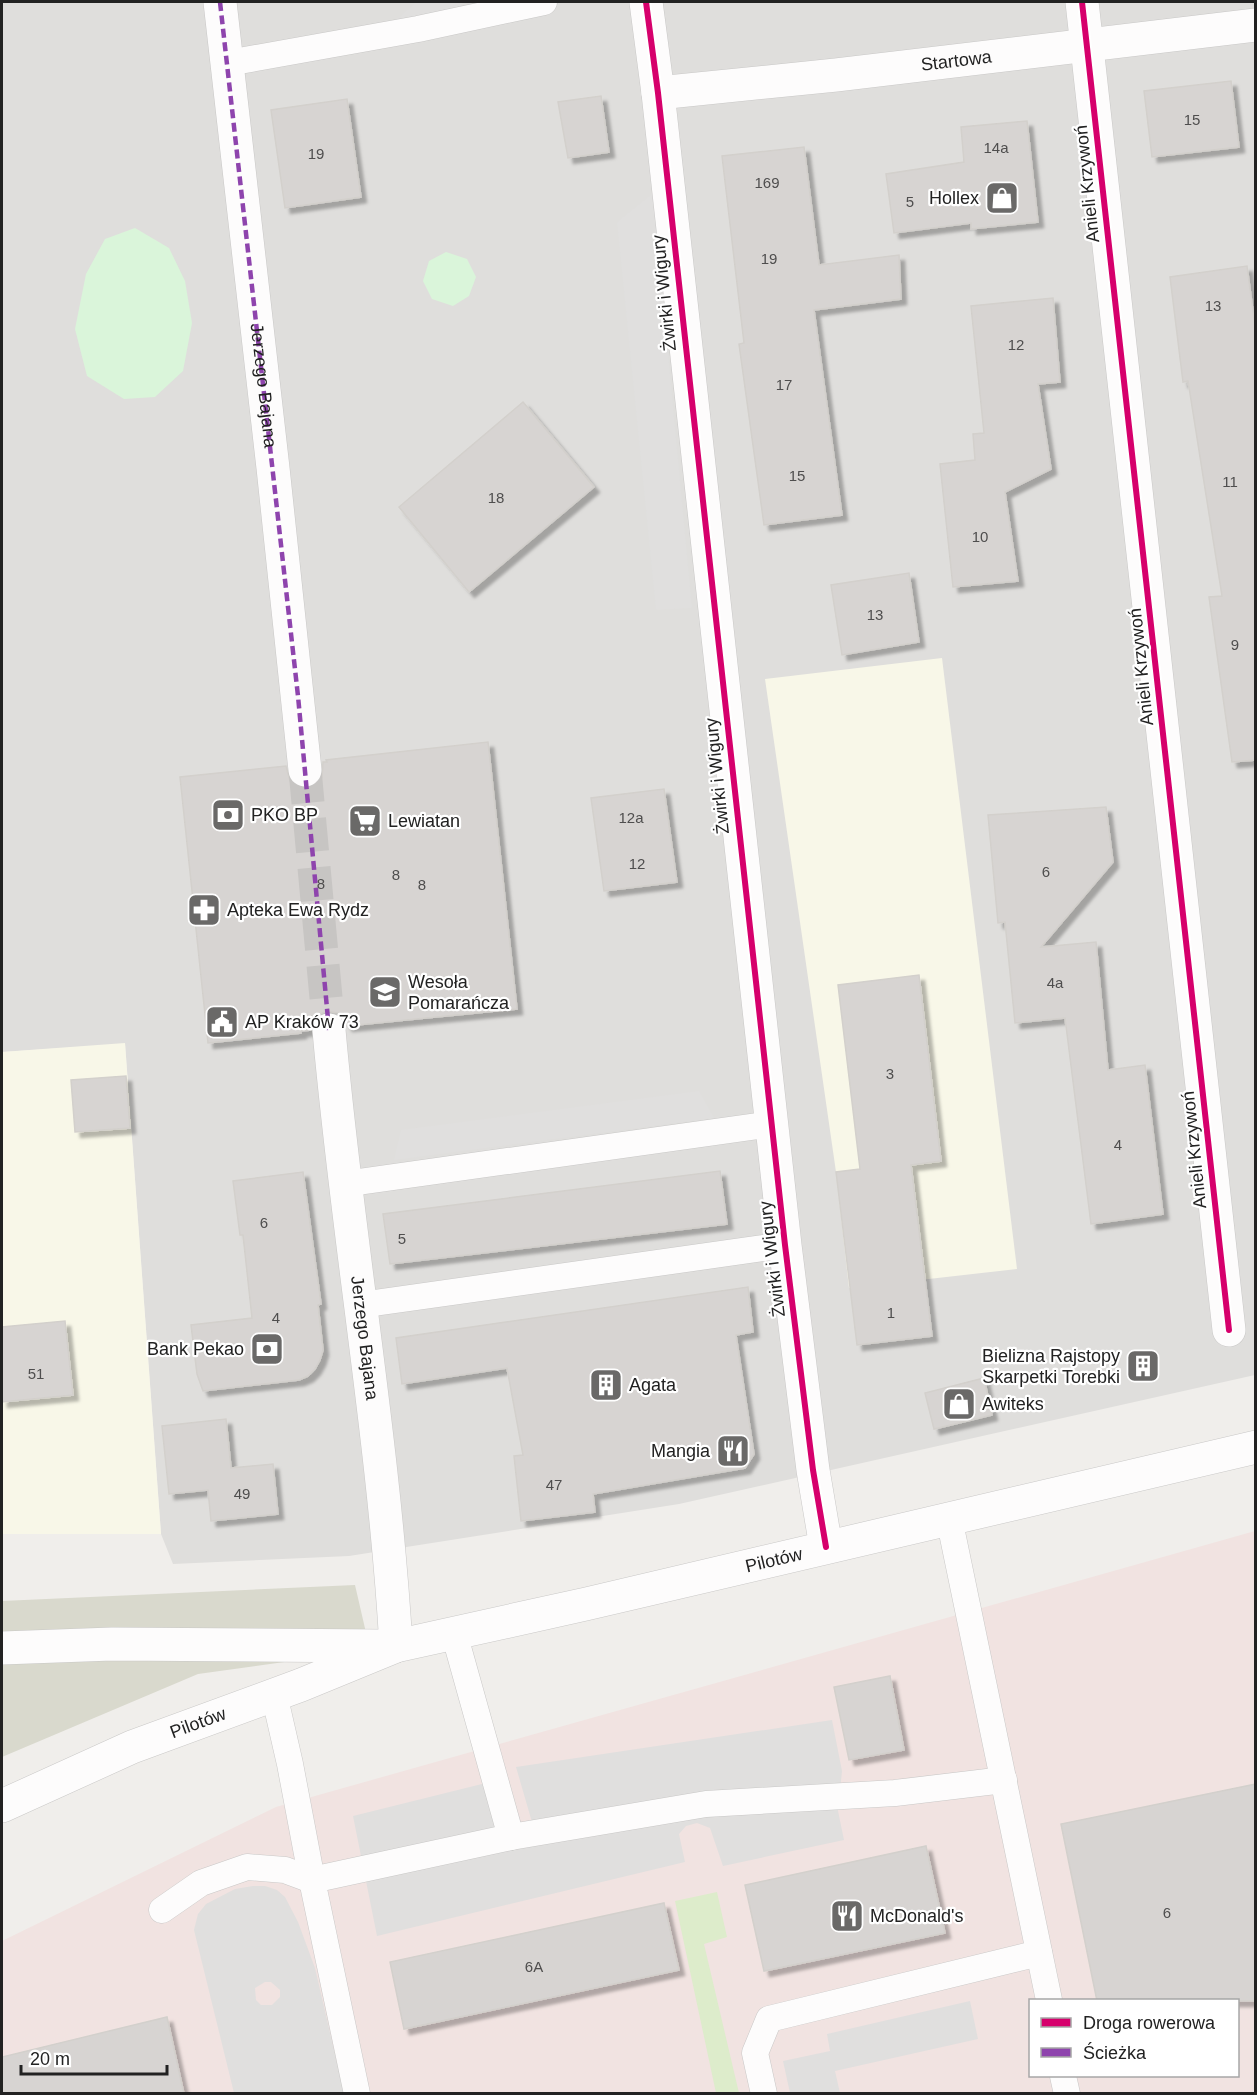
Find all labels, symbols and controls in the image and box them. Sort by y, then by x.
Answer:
street label: Startowa [920,46,994,75]
house number: 15 [1184,111,1200,128]
street label: Anieli Krzywoń [1071,124,1103,244]
house number: 14a [983,139,1009,156]
house number: 19 [308,145,324,162]
house number: 169 [754,174,780,191]
shop icon: Hollex [984,180,1020,216]
place label: Hollex [929,188,979,208]
house number: 5 [906,193,914,210]
street label: Żwirki i Wigury [648,234,680,352]
house number: 19 [761,250,777,267]
house number: 13 [1205,297,1221,314]
street label: Jerzego Bajana [247,322,281,450]
house number: 12 [1008,336,1024,353]
house number: 17 [776,376,792,393]
house number: 15 [789,467,805,484]
house number: 11 [1222,473,1238,490]
house number: 18 [488,489,504,506]
house number: 10 [972,528,988,545]
house number: 13 [867,606,883,623]
street label: Anieli Krzywoń [1125,607,1157,727]
house number: 9 [1231,636,1239,653]
street label: Żwirki i Wigury [701,717,733,835]
bank icon: PKO BP [210,797,246,833]
supermarket icon: Lewiatan [347,803,383,839]
place label: PKO BP [251,805,318,825]
house number: 12a [618,809,644,826]
place label: Lewiatan [388,811,460,831]
house number: 12 [629,855,645,872]
house number: 6 [1042,863,1050,880]
house number: 8 [392,866,400,883]
house number: 8 [317,875,325,892]
house number: 8 [418,876,426,893]
pharmacy icon: Apteka Ewa Rydz [186,892,222,928]
place label: Apteka Ewa Rydz [227,900,369,920]
place label: Wesoła Pomarańcza [408,972,510,1013]
school or university icon: Wesoła Pomarańcza [367,974,403,1010]
house number: 4a [1047,974,1064,991]
public building icon: AP Kraków 73 [204,1004,240,1040]
place label: AP Kraków 73 [245,1012,359,1032]
house number: 3 [886,1065,894,1082]
street label: Anieli Krzywoń [1178,1090,1210,1210]
house number: 4 [1114,1136,1122,1153]
street label: Żwirki i Wigury [755,1200,789,1318]
house number: 6 [260,1214,268,1231]
house number: 5 [398,1230,406,1247]
street label: Jerzego Bajana [347,1275,383,1402]
house number: 1 [887,1304,895,1321]
house number: 4 [272,1309,280,1326]
bank icon: Bank Pekao [249,1331,285,1367]
place label: Bank Pekao [147,1339,244,1359]
place label: Bielizna Rajstopy Skarpetki Torebki [982,1346,1120,1387]
building icon: Bielizna Rajstopy Skarpetki Torebki [1125,1348,1161,1384]
house number: 51 [28,1365,44,1382]
building icon: Agata [588,1367,624,1403]
place label: Agata [629,1375,677,1395]
shop icon: Awiteks [941,1386,977,1422]
place label: Awiteks [982,1394,1044,1414]
restaurant icon: Mangia [715,1433,751,1469]
place label: Mangia [651,1441,711,1461]
house number: 47 [546,1476,562,1493]
house number: 49 [234,1485,250,1502]
street label: Pilotów [743,1543,805,1576]
street label: Pilotów [167,1703,230,1742]
restaurant icon: McDonald's [829,1898,865,1934]
house number: 6 [1163,1904,1171,1921]
place label: McDonald's [870,1906,963,1926]
house number: 6A [525,1958,543,1975]
legend [1029,1999,1239,2077]
text: Droga rowerowa [1083,2013,1216,2033]
scale bar [21,2038,166,2076]
text: Ścieżka [1083,2042,1147,2063]
text: 20 m [30,2049,70,2069]

